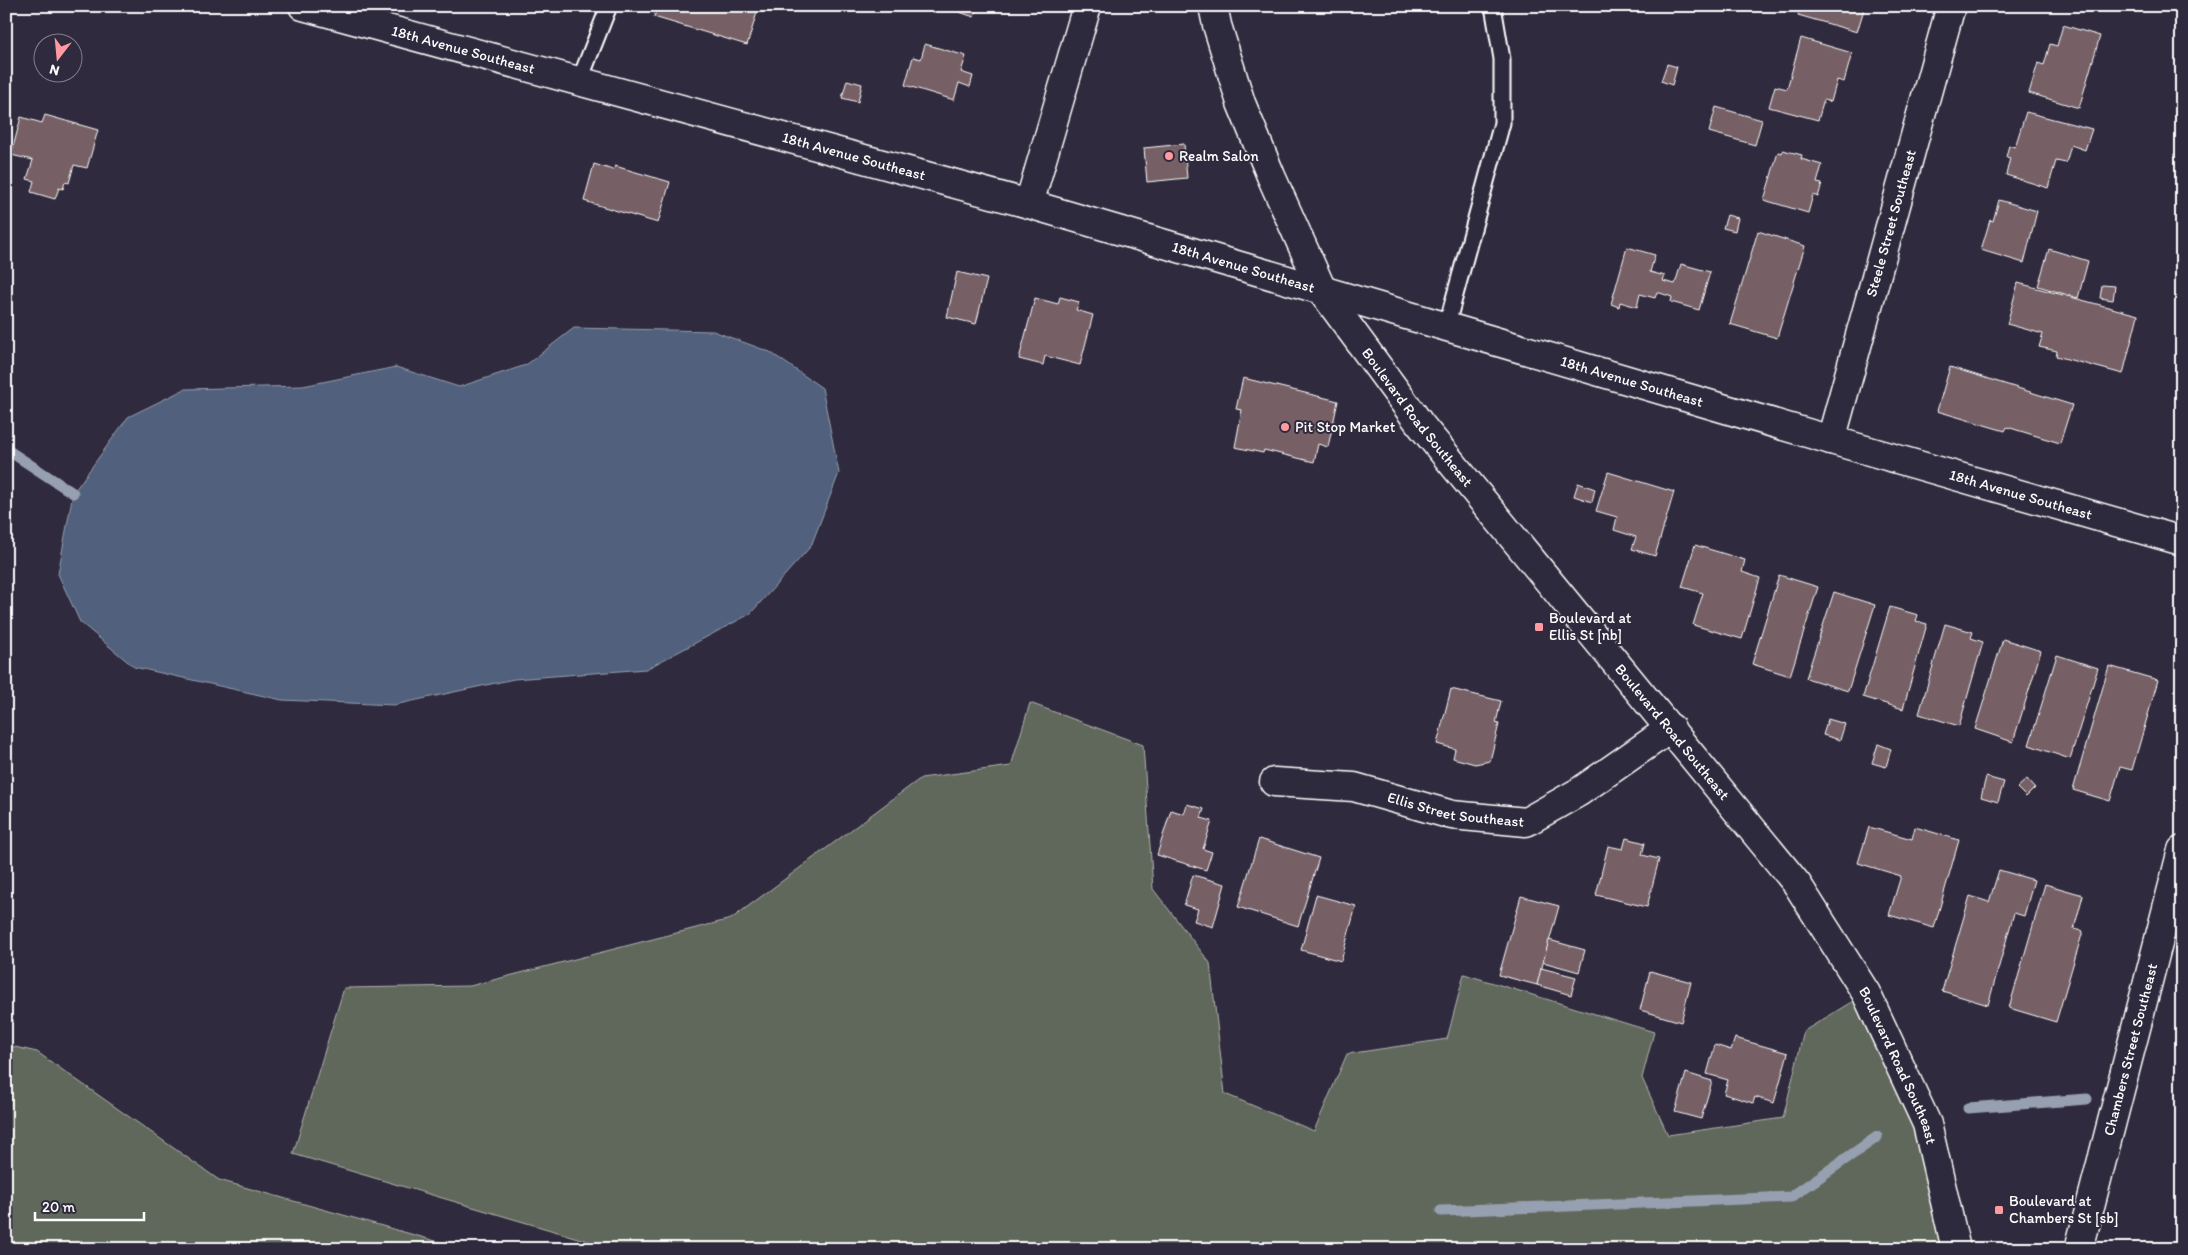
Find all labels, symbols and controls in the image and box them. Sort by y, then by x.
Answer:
street label: 18th Avenue Southeast [389,22,537,78]
north arrow [32,32,82,82]
text: N [48,61,61,79]
street label: 18th Avenue Southeast [780,128,928,184]
place label: Realm Salon [1179,147,1259,165]
street label: Steele Street Southeast [1862,147,1920,299]
marker: Realm Salon [1163,150,1175,162]
street label: 18th Avenue Southeast [1170,238,1317,297]
street label: Boulevard Road Southeast [1358,344,1477,491]
street label: 18th Avenue Southeast [1558,352,1706,411]
place label: Pit Stop Market [1295,418,1396,436]
marker: Pit Stop Market [1279,421,1291,433]
street label: 18th Avenue Southeast [1947,465,2095,524]
place label: Boulevard at Ellis St [nb] [1549,609,1632,644]
marker: Boulevard at Ellis St [nb] [1533,621,1545,633]
street label: Boulevard Road Southeast [1611,660,1734,804]
street label: Ellis Street Southeast [1385,788,1525,831]
street label: Chambers Street Southeast [2100,961,2161,1138]
street label: Boulevard Road Southeast [1855,983,1940,1146]
scale bar [35,1190,144,1222]
place label: Boulevard at Chambers St [sb] [2009,1192,2119,1227]
text: 20 m [42,1198,76,1216]
marker: Boulevard at Chambers St [sb] [1993,1204,2005,1216]

